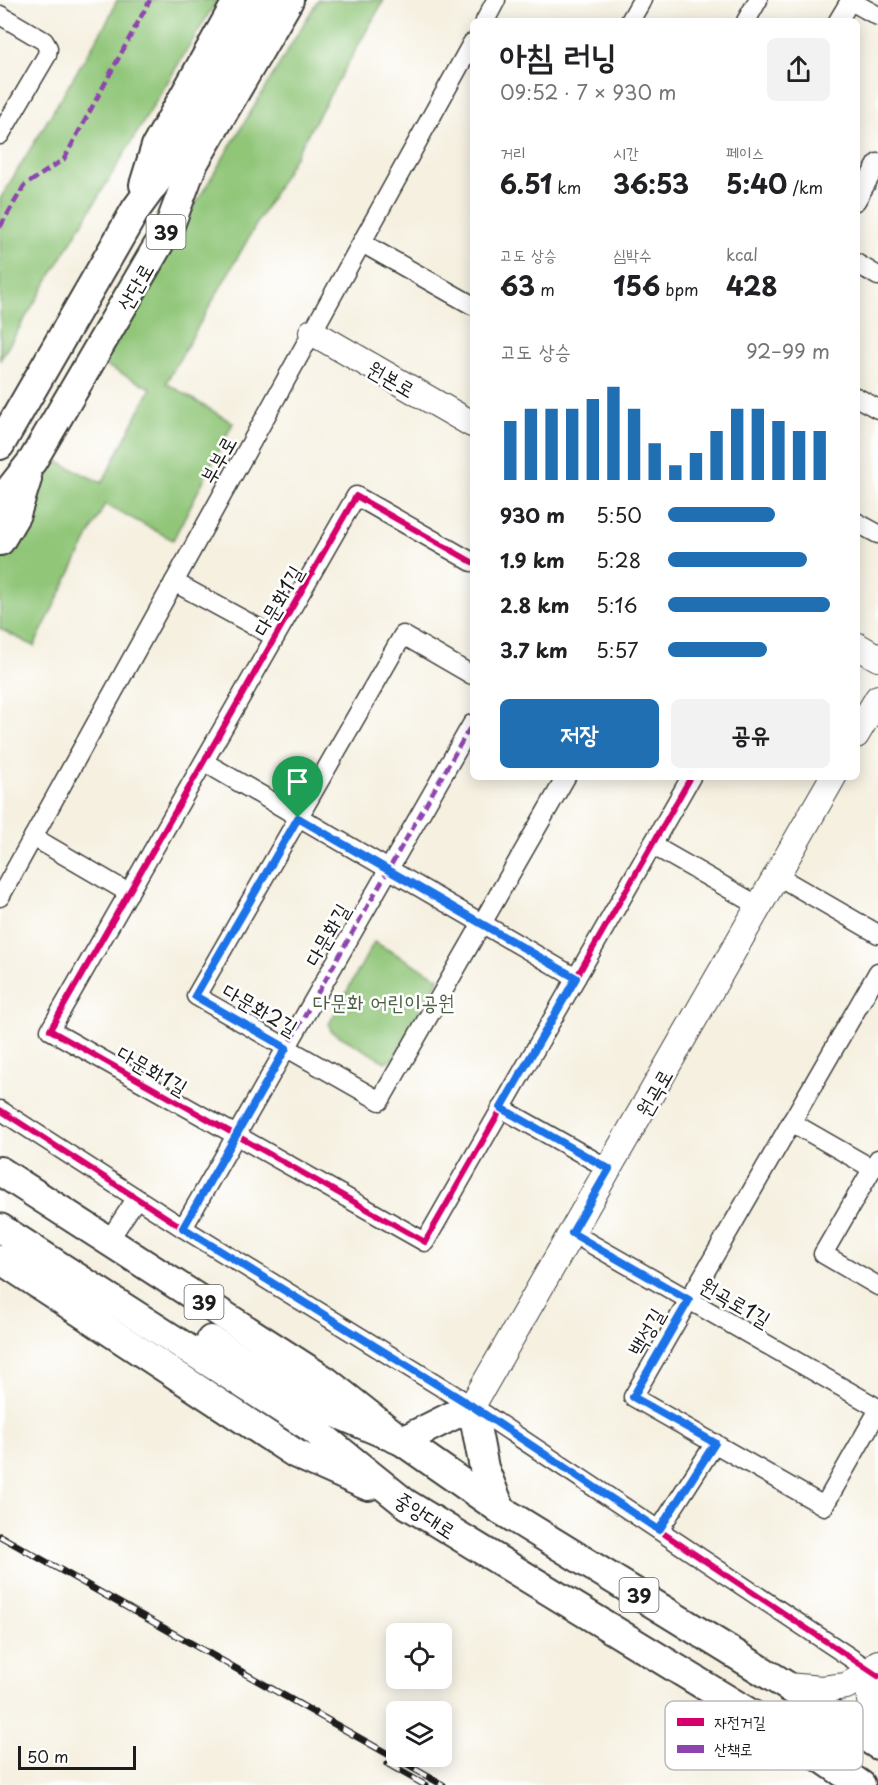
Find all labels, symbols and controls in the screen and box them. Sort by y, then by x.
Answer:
text: 아침 러닝 [500,29,617,79]
button: share [767,38,830,101]
text: 09:52 · 7 × 930 m [500,77,677,107]
text: 거리 [500,140,526,164]
text: 시간 [613,140,639,164]
text: 페이스 [726,140,765,164]
text: 6.51 [500,164,552,203]
text: 36:53 [613,164,689,203]
text: 5:40 [726,164,787,203]
text: km [552,175,581,199]
text: /km [787,175,823,199]
road number: 39 [146,215,186,249]
text: 고도 상승 [500,242,557,266]
text: 심박수 [613,242,652,266]
text: kcal [726,242,758,266]
street label: 산단로 [107,256,161,316]
text: 63 [500,266,535,305]
text: 156 [613,266,660,305]
text: 428 [726,266,778,305]
text: m [535,277,555,301]
text: bpm [660,277,699,301]
text: 고도 상승 [500,336,571,366]
text: 92–99 m [746,336,830,366]
street label: 원본로 [362,351,422,405]
street label: 부부로 [191,429,243,489]
text: 930 m [500,500,565,530]
text: 5:50 [596,500,642,530]
text: 1.9 km [500,545,565,575]
text: 5:28 [596,545,641,575]
street label: 다문화1길 [244,559,310,641]
text: 2.8 km [500,590,569,620]
text: 5:16 [596,590,638,620]
text: 3.7 km [500,635,568,665]
text: 5:57 [596,635,639,665]
button: 저장 [500,699,659,768]
button: 공유 [671,699,830,768]
pin [272,756,323,818]
icon: arrive [281,765,314,798]
street label: 다문화길 [295,897,357,971]
street label: 다문화2길 [217,974,305,1043]
park label: 다문화 어린이공원 [313,985,455,1017]
street label: 다문화1길 [112,1036,194,1102]
street label: 원곡로 [626,1062,680,1122]
street label: 원곡로1길 [695,1268,777,1334]
road number: 39 [184,1285,224,1319]
street label: 백성길 [618,1301,672,1361]
street label: 중앙대로 [389,1482,463,1546]
road number: 39 [620,1578,658,1612]
map controls [386,1623,452,1767]
button: locate [386,1623,452,1689]
button: layers [386,1701,452,1767]
legend [665,1701,863,1770]
text: 자전거길 [714,1709,766,1733]
text: 산책로 [714,1736,753,1760]
scale bar [18,1743,136,1770]
text: 50 m [27,1744,68,1768]

